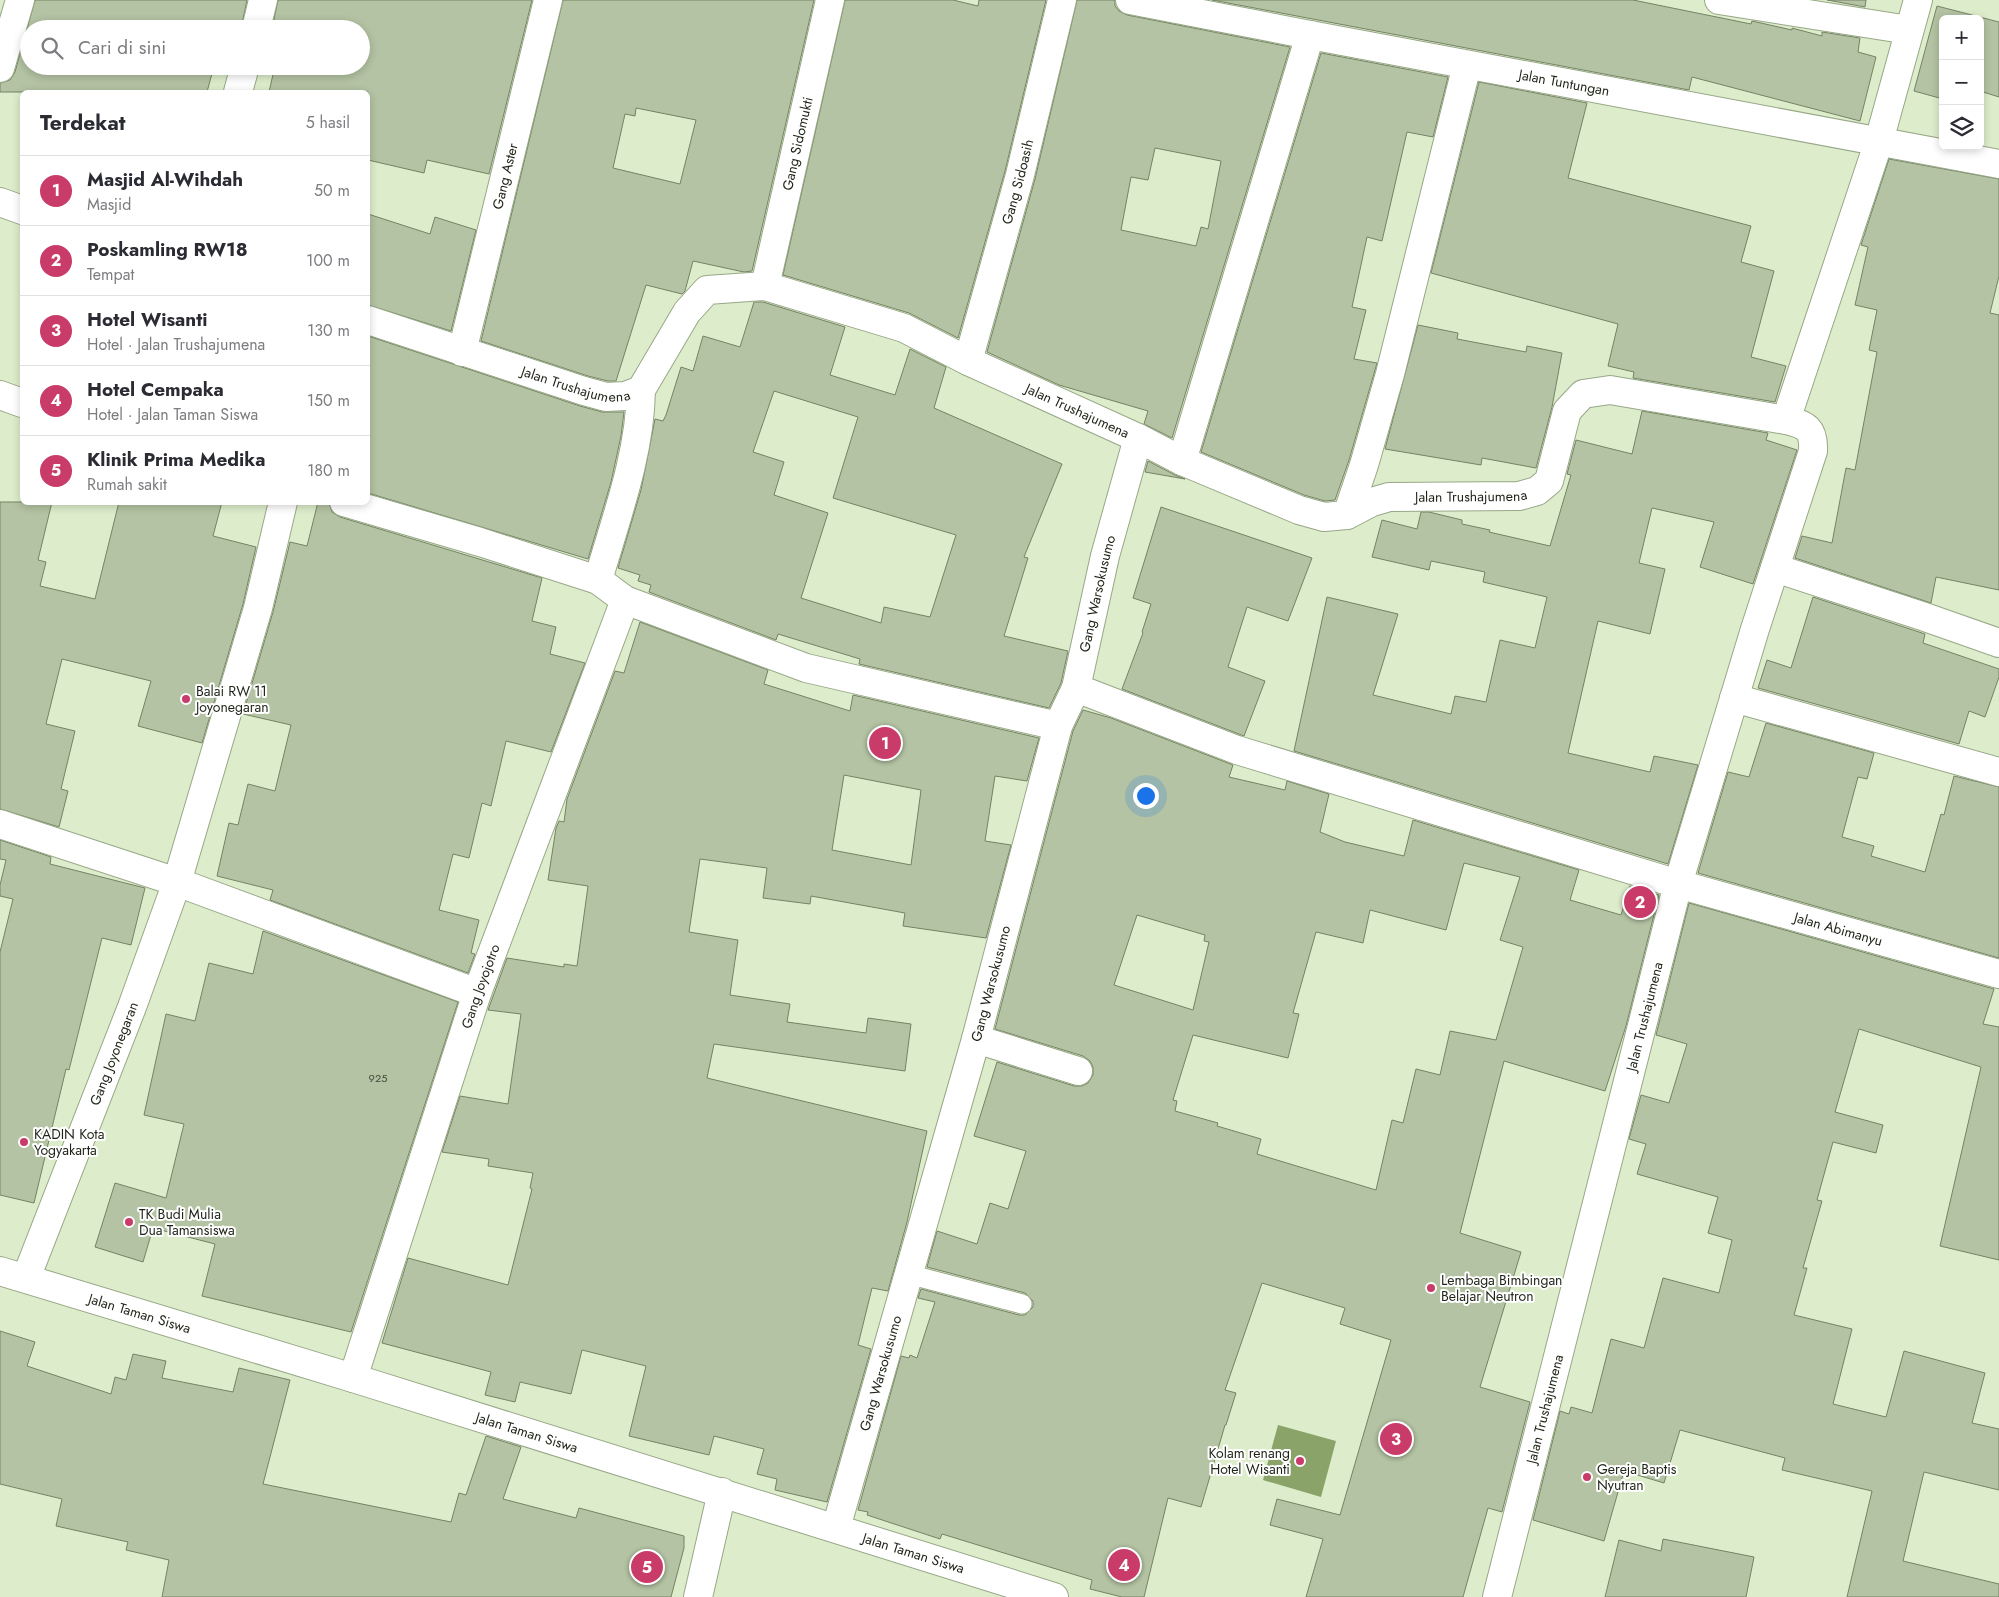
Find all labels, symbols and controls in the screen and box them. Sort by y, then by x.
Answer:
map controls [1939,15,1984,150]
button: + [1939,15,1984,60]
search box [20,20,370,75]
icon: search [38,34,66,62]
text: Cari di sini [78,34,166,61]
button: − [1939,60,1984,105]
street label: Jalan Tuntungan [1515,64,1611,101]
street label: Gang Sidomukti [777,95,818,192]
button: layers [1939,105,1984,150]
text: Terdekat [40,108,125,138]
text: 5 hasil [306,111,350,134]
street label: Gang Sidoasih [997,137,1038,227]
street label: Gang Aster [487,141,523,211]
text: Masjid Al-Wihdah [87,166,243,193]
text: 1 [52,179,60,202]
text: 50 m [314,179,350,202]
text: Masjid [87,193,131,216]
text: Poskamling RW18 [87,236,248,263]
text: 2 [51,249,61,272]
text: 100 m [306,249,350,272]
text: Tempat [87,263,134,286]
text: Hotel Wisanti [87,306,208,333]
text: 3 [51,319,61,342]
text: 130 m [307,319,350,342]
text: Hotel · Jalan Trushajumena [87,333,265,356]
street label: Jalan Trushajumena [517,360,633,407]
text: Hotel Cempaka [87,376,224,403]
street label: Jalan Trushajumena [1020,377,1133,443]
text: 4 [50,389,62,412]
text: 150 m [307,389,350,412]
text: Hotel · Jalan Taman Siswa [87,403,258,426]
text: Klinik Prima Medika [87,446,266,473]
text: 5 [51,459,61,482]
text: 180 m [307,459,350,482]
text: Rumah sakit [87,473,167,496]
street label: Jalan Trushajumena [1413,484,1529,507]
street label: Gang Warsokusumo [1074,532,1120,654]
place label: Balai RW 11 Joyonegaran [194,681,269,717]
marker: Balai RW 11 Joyonegaran [180,693,192,705]
pin: 1 [869,724,901,762]
your location [1133,783,1159,809]
pin: 2 [1624,883,1656,921]
street label: Jalan Abimanyu [1790,907,1885,951]
street label: Gang Warsokusumo [966,923,1015,1044]
street label: Gang Joyojotro [456,941,505,1031]
street label: Jalan Trushajumena [1620,960,1668,1075]
street label: Gang Joyonegaran [84,999,143,1108]
house number: 925 [369,1070,387,1086]
place label: KADIN Kota Yogyakarta [34,1124,104,1160]
marker: KADIN Kota Yogyakarta [18,1136,30,1148]
place label: TK Budi Mulia Dua Tamansiswa [139,1204,235,1240]
marker: TK Budi Mulia Dua Tamansiswa [123,1216,135,1228]
place label: Lembaga Bimbingan Belajar Neutron [1441,1270,1562,1306]
marker: Lembaga Bimbingan Belajar Neutron [1425,1282,1437,1294]
street label: Jalan Taman Siswa [84,1288,193,1338]
street label: Gang Warsokusumo [854,1313,906,1433]
street label: Jalan Trushajumena [1521,1352,1568,1468]
street label: Jalan Taman Siswa [471,1406,580,1458]
pin: 3 [1380,1420,1412,1458]
place label: Kolam renang Hotel Wisanti [1209,1443,1290,1479]
marker: Kolam renang Hotel Wisanti [1294,1455,1306,1467]
place label: Gereja Baptis Nyutran [1597,1459,1677,1495]
marker: Gereja Baptis Nyutran [1581,1471,1593,1483]
street label: Jalan Taman Siswa [858,1527,967,1578]
pin: 4 [1108,1546,1140,1584]
pin: 5 [631,1548,663,1586]

